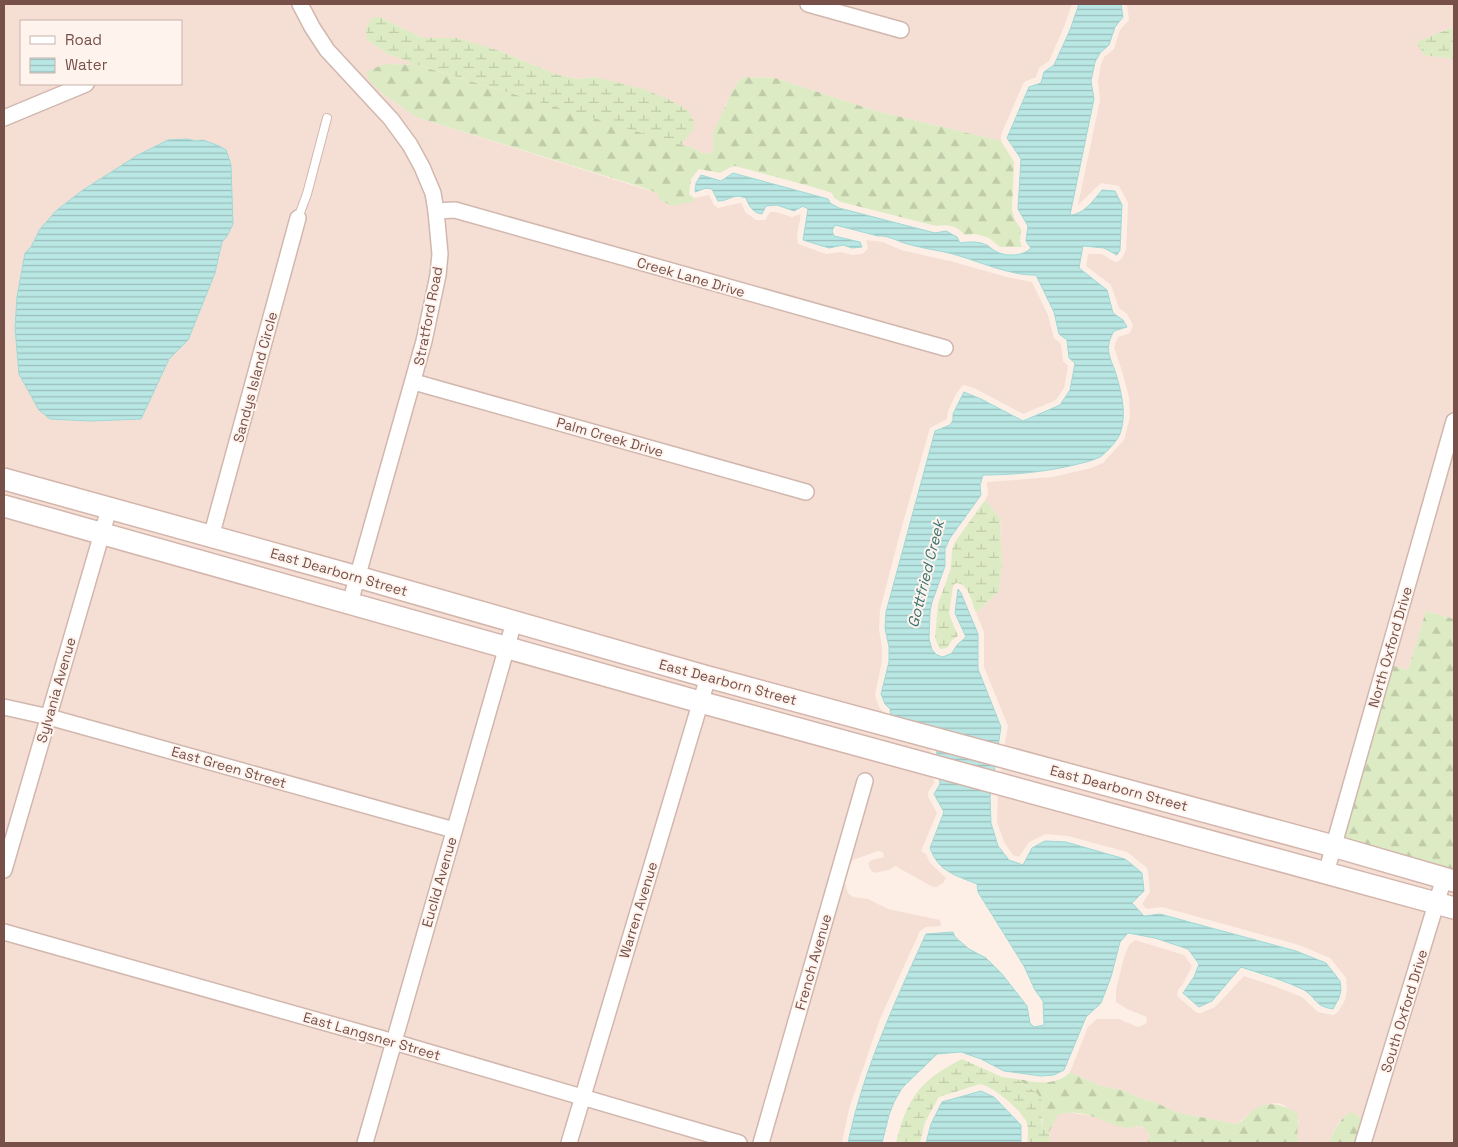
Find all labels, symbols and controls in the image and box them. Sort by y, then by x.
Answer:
legend [20,20,182,85]
text: Road [65,30,102,49]
text: Water [65,55,108,74]
street label: Creek Lane Drive [635,253,747,301]
street label: Stratford Road [410,265,446,367]
street label: Sandys Island Circle [229,310,281,444]
street label: Palm Creek Drive [554,413,666,461]
water label: Gottfried Creek [903,516,949,630]
street label: East Dearborn Street [268,544,410,600]
street label: North Oxford Drive [1364,584,1416,710]
street label: Sylvania Avenue [32,635,80,745]
street label: East Dearborn Street [657,655,799,709]
street label: East Green Street [169,742,289,792]
street label: East Dearborn Street [1048,761,1190,815]
street label: Euclid Avenue [417,835,461,929]
street label: Warren Avenue [615,859,661,961]
street label: French Avenue [791,912,835,1012]
street label: South Oxford Drive [1377,947,1431,1075]
street label: East Langsner Street [301,1008,443,1064]

